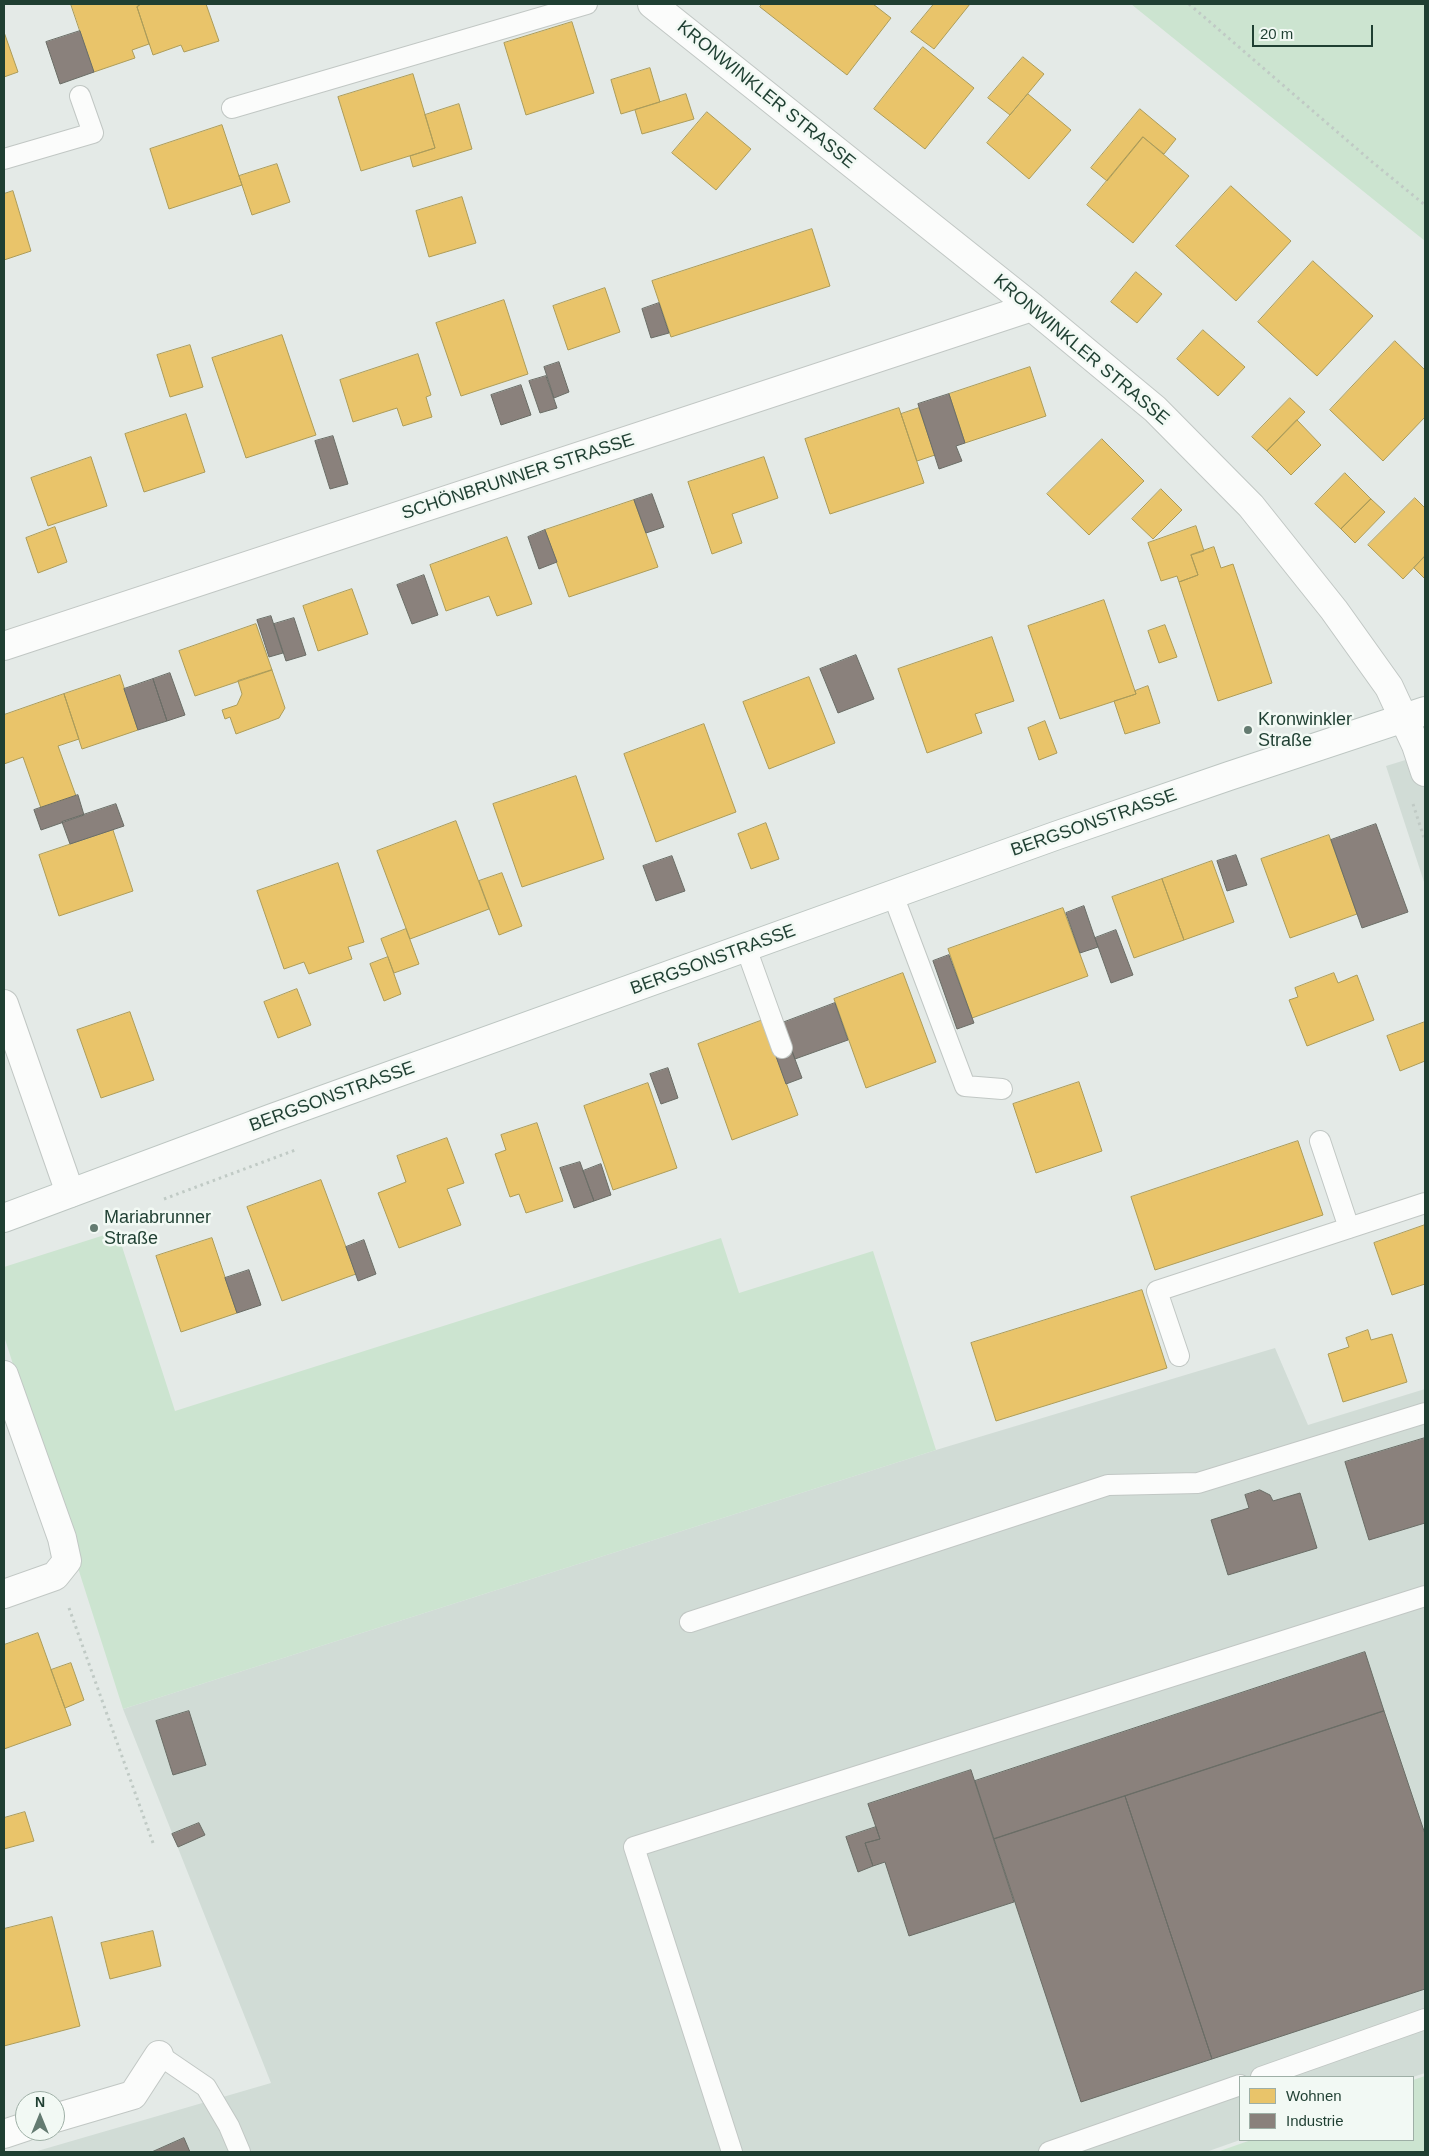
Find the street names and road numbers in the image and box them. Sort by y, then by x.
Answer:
street label: KRONWINKLER STRASSE [673,16,859,174]
street label: KRONWINKLER STRASSE [989,270,1173,430]
street label: SCHÖNBRUNNER STRASSE [399,429,637,525]
street label: BERGSONSTRASSE [1008,784,1180,862]
street label: BERGSONSTRASSE [628,920,798,1000]
street label: BERGSONSTRASSE [247,1057,417,1137]

